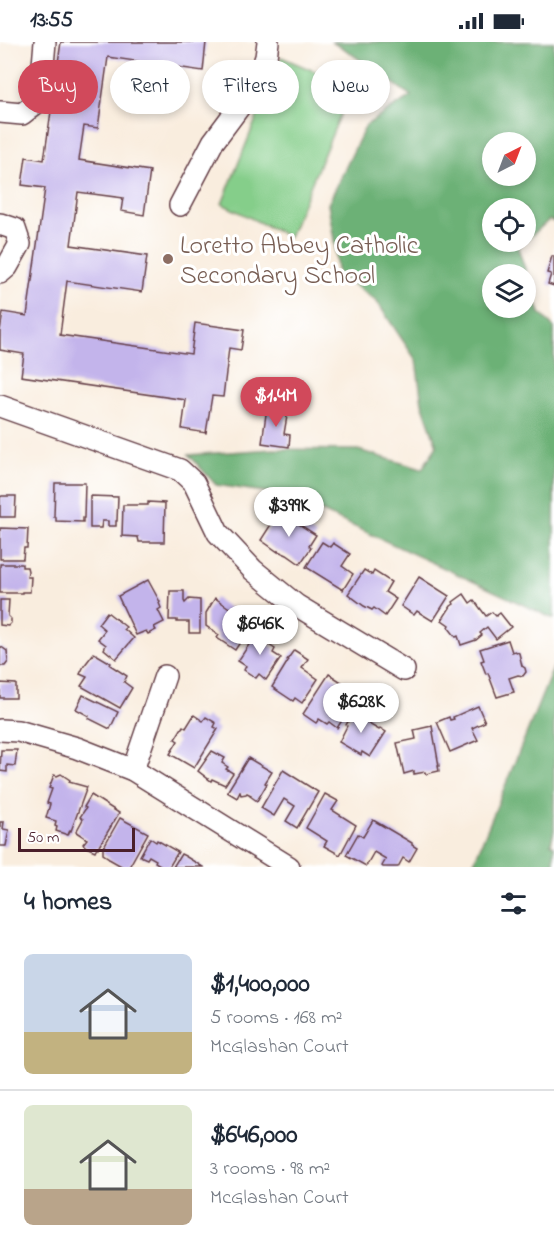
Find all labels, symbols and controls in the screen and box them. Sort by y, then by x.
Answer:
text: 13:55 [30,5,73,37]
chip: Buy [18,60,98,114]
chip: Rent [110,60,190,114]
chip: Filters [202,60,299,114]
chip: New [311,60,390,114]
north arrow [482,132,536,186]
map controls [482,132,536,318]
button: locate [482,198,536,252]
place label: Loretto Abbey Catholic Secondary School [180,228,419,296]
marker: Loretto Abbey Catholic Secondary School [161,252,175,266]
button: layers [482,264,536,318]
pin: $1.4M [234,377,318,428]
text: $1.4M [255,382,297,411]
pin: $399K [247,487,331,538]
text: $399K [268,492,310,521]
pin: $646K [218,605,302,656]
text: $646K [236,610,284,639]
pin: $628K [319,683,403,734]
text: $628K [337,688,385,717]
scale bar [18,825,135,852]
text: 50 m [27,826,59,850]
text: 4 homes [24,884,112,922]
icon: filters [497,887,530,920]
text: $1,400,000 [210,966,310,1004]
icon: home [72,978,144,1050]
text: 5 rooms · 168 m² [210,1004,343,1033]
text: McGlashan Court [210,1033,349,1062]
text: $646,000 [210,1117,298,1155]
icon: home [72,1129,144,1201]
text: 3 rooms · 98 m² [210,1155,330,1184]
text: McGlashan Court [210,1184,349,1213]

